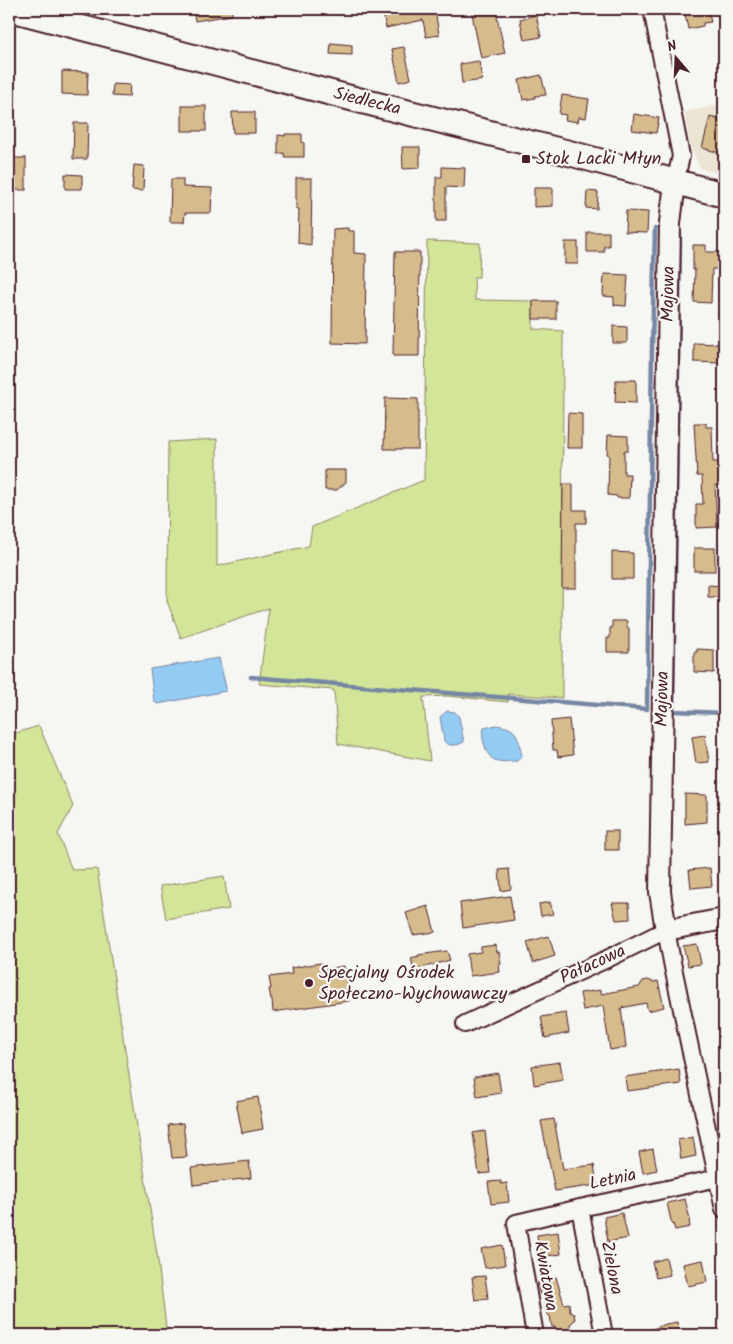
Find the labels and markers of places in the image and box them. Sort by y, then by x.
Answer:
place label: Stok Lacki Młyn [536,145,661,174]
marker: Stok Lacki Młyn [520,153,532,165]
place label: Specjalny Ośrodek Społeczno-Wychowawczy [319,959,508,1009]
marker: Specjalny Ośrodek Społeczno-Wychowawczy [303,977,315,989]

